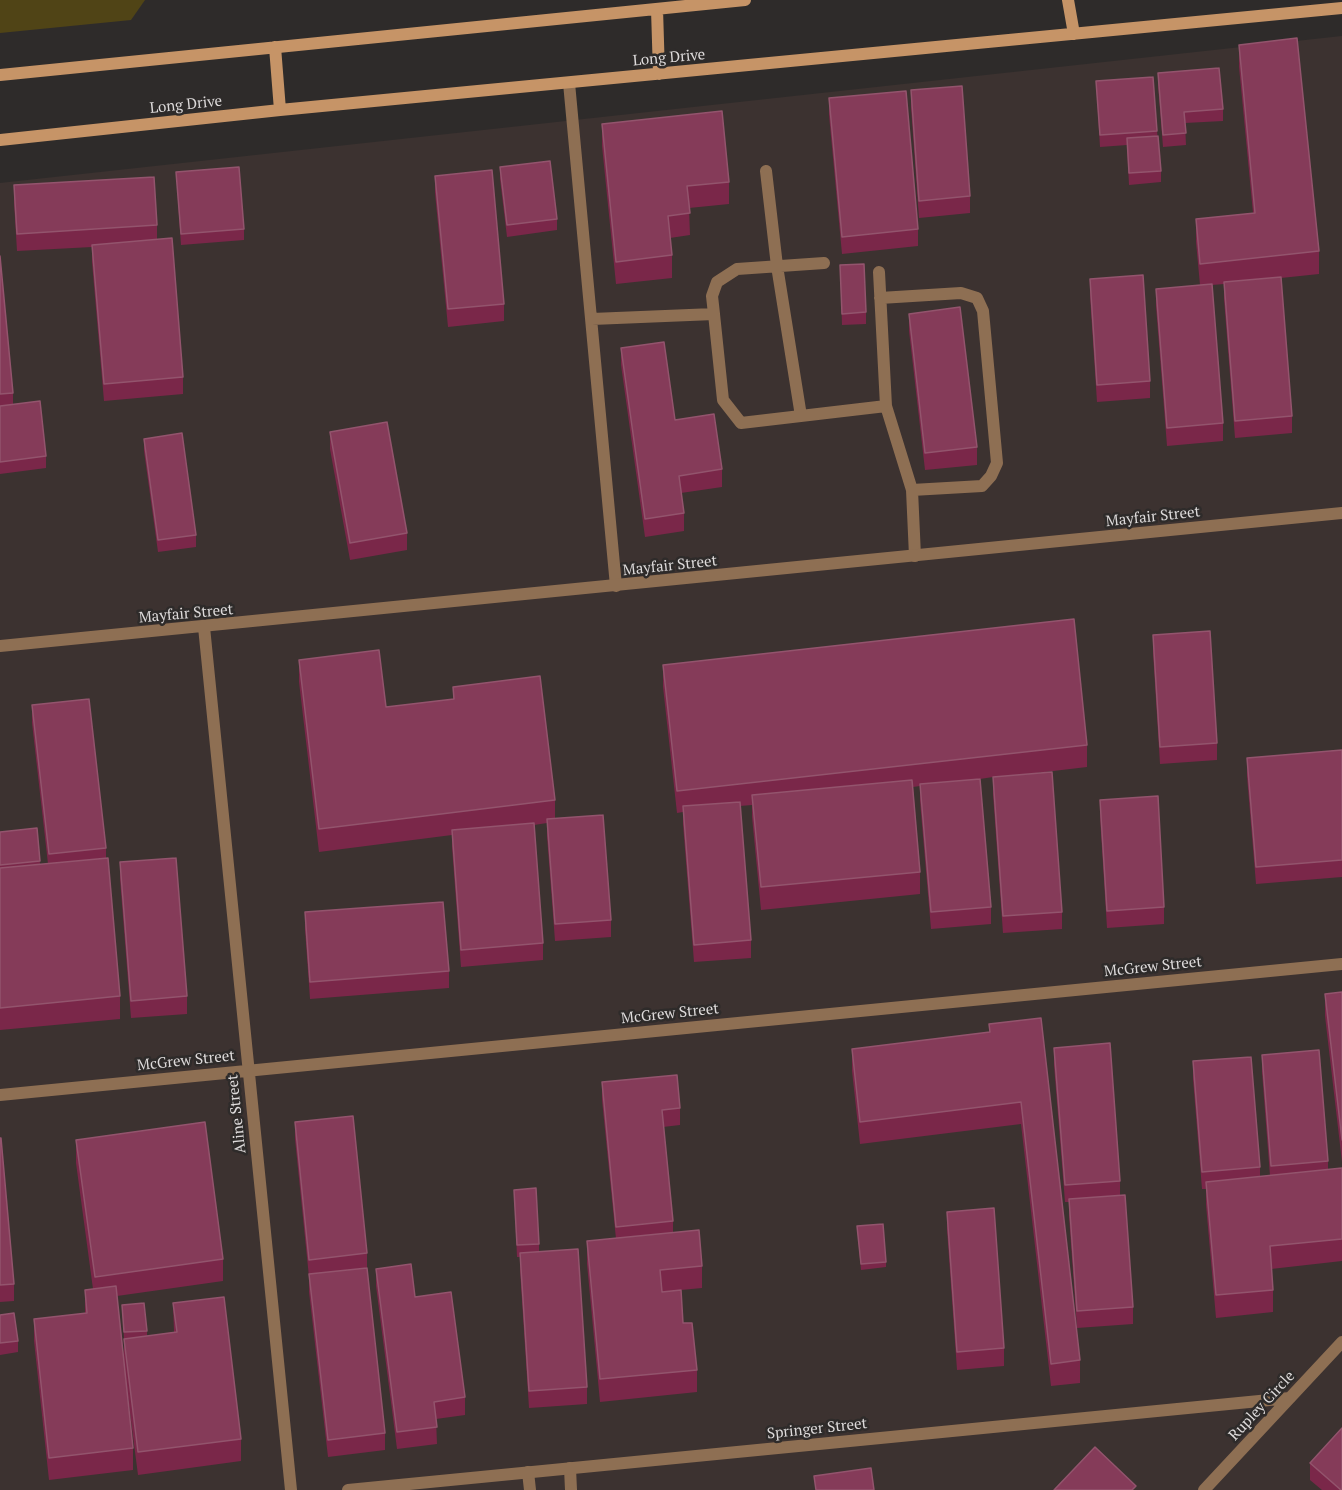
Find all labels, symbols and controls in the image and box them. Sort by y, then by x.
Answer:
street label: Long Drive [632,46,706,70]
street label: Long Drive [149,92,223,118]
street label: Mayfair Street [1105,503,1201,531]
street label: Mayfair Street [622,552,718,580]
street label: Mayfair Street [138,601,234,627]
street label: McGrew Street [1103,953,1203,981]
street label: McGrew Street [620,1000,720,1028]
street label: McGrew Street [136,1047,236,1075]
street label: Aline Street [224,1074,250,1154]
street label: Rupley Circle [1225,1367,1299,1445]
street label: Springer Street [766,1415,868,1443]

